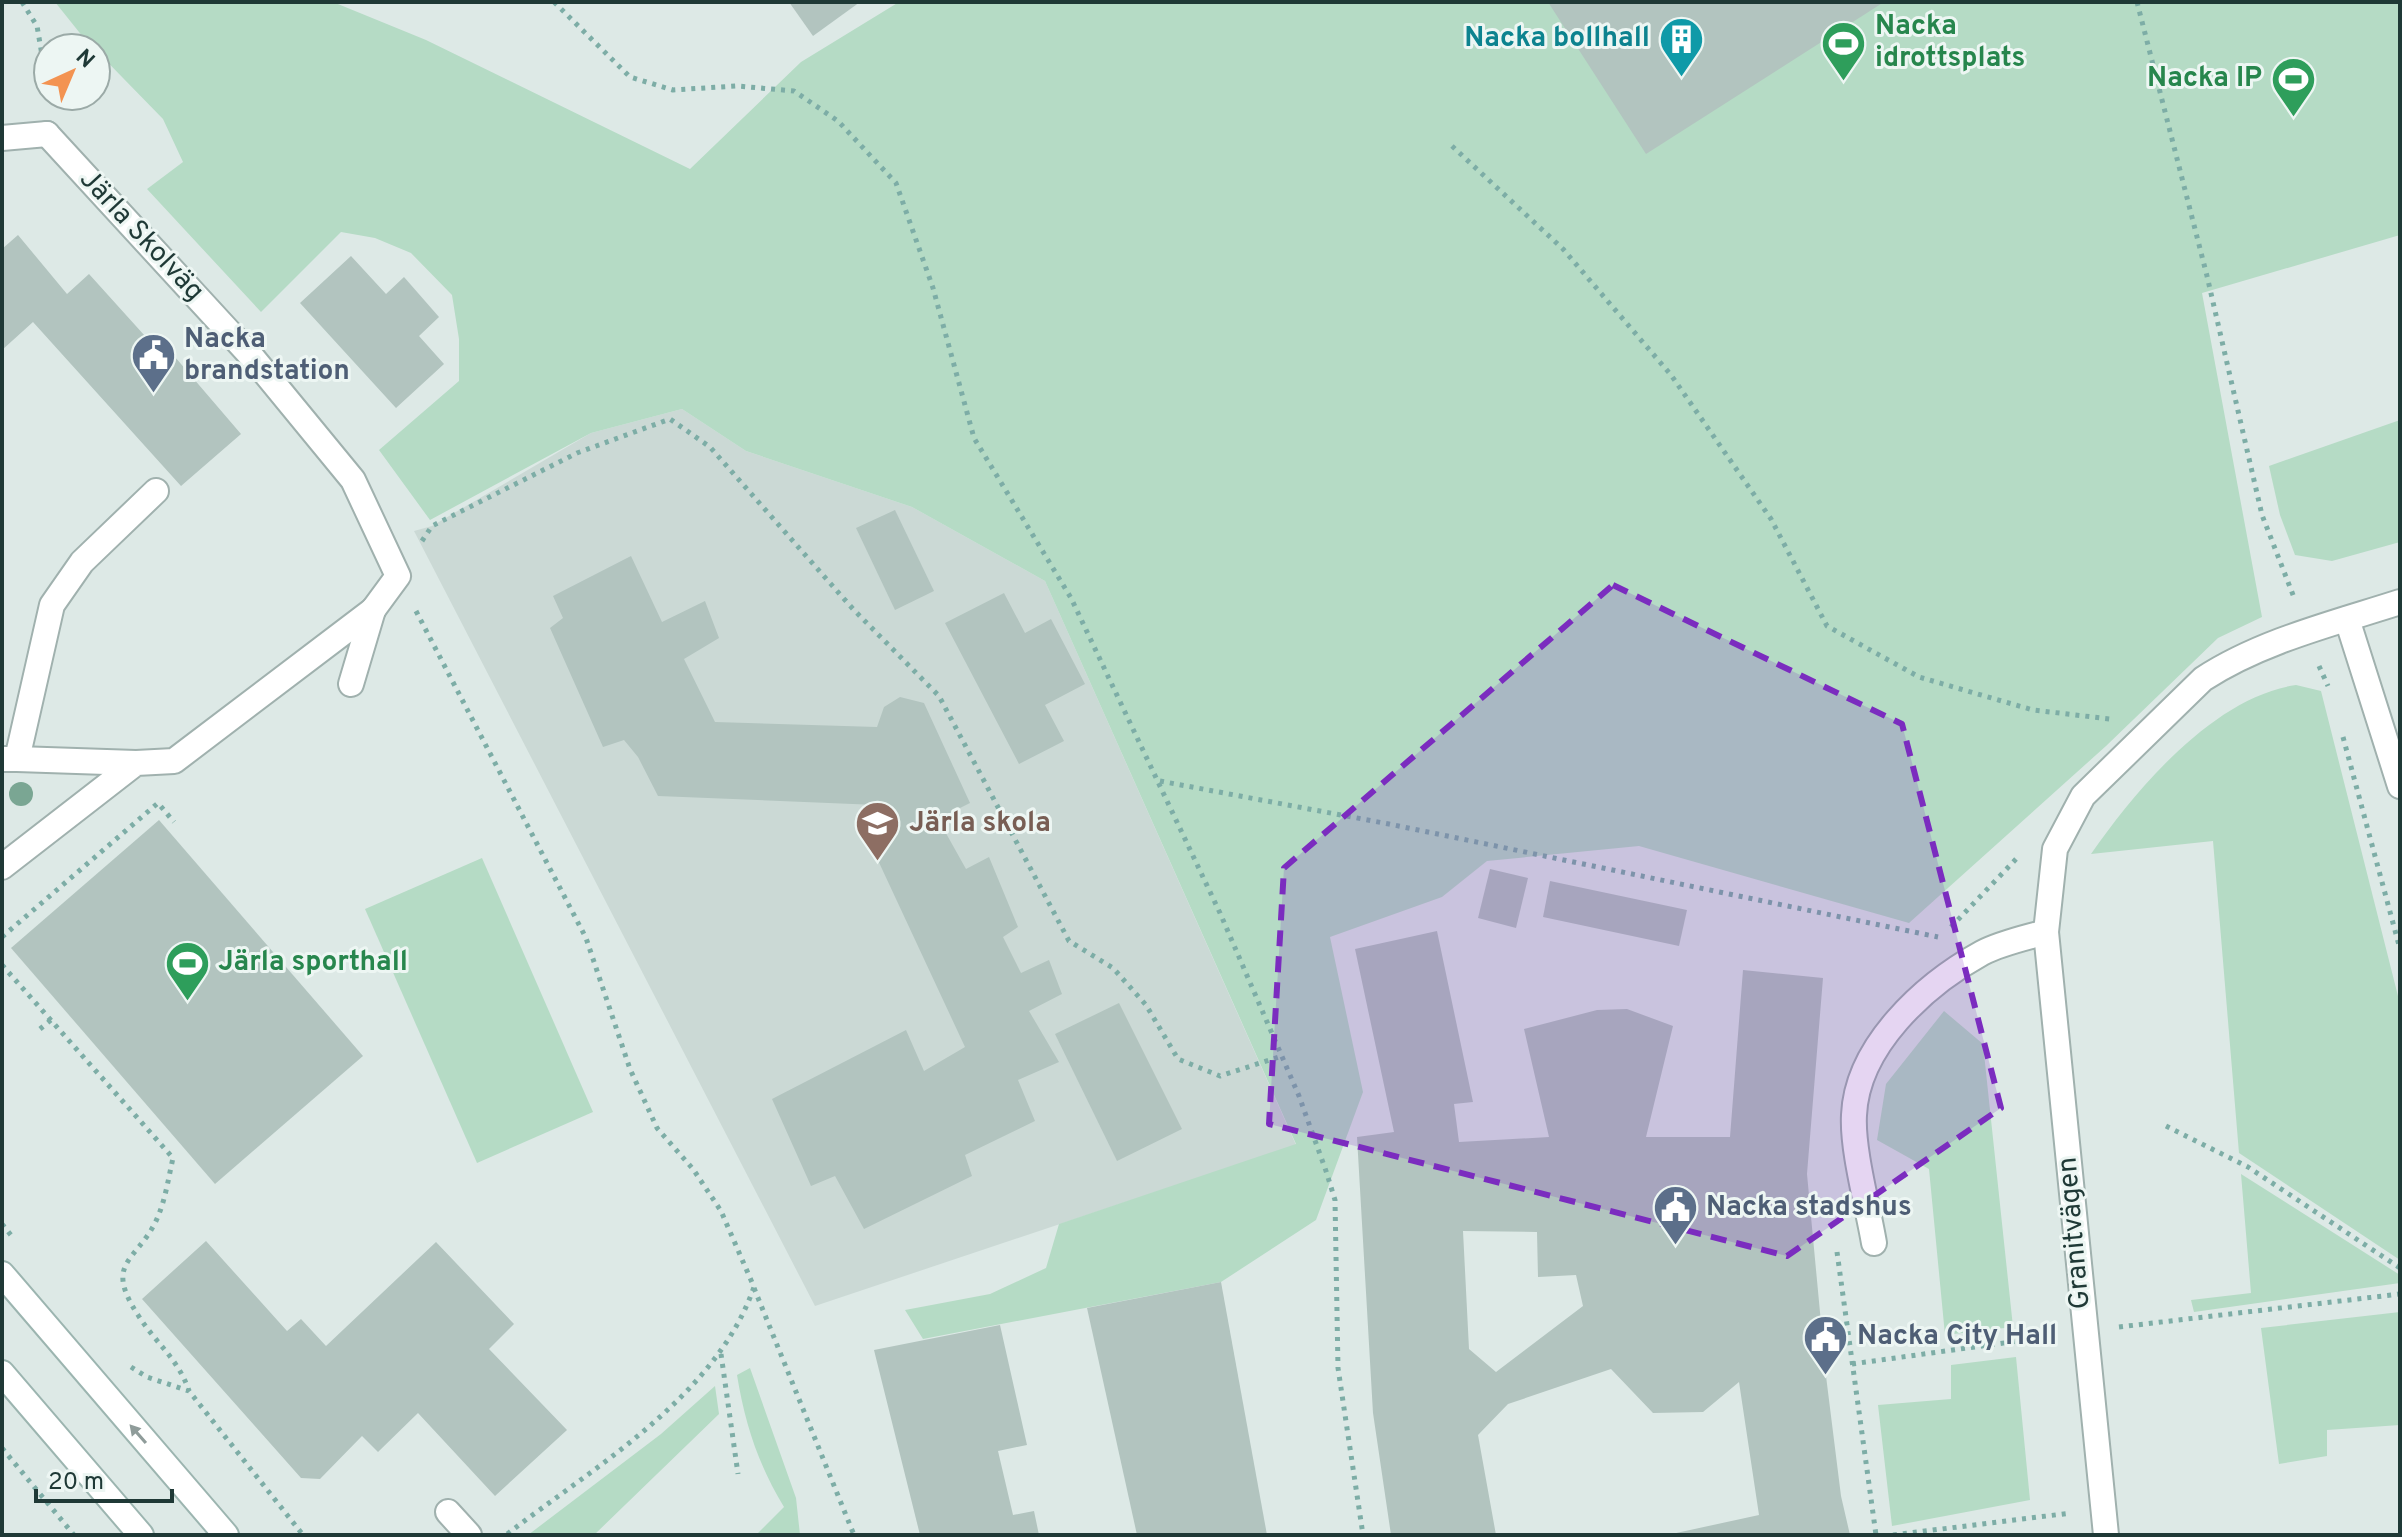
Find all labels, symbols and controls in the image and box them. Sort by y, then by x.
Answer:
place label: Nacka idrottsplats [1875,9,2025,77]
building icon: Nacka bollhall [1657,15,1705,78]
sports icon: Nacka idrottsplats [1820,19,1868,82]
place label: Nacka bollhall [1464,21,1650,57]
north arrow [32,32,112,112]
text: N [69,44,99,75]
sports icon: Nacka IP [2269,55,2317,118]
place label: Nacka IP [2147,61,2262,97]
street label: Järla Skolväg [71,162,211,310]
place label: Nacka brandstation [184,322,350,390]
public building icon: Nacka brandstation [129,332,177,395]
school or university icon: Järla skola [854,800,902,863]
place label: Järla skola [909,806,1051,842]
sports icon: Järla sporthall [163,939,211,1002]
place label: Järla sporthall [218,945,408,981]
street label: Granitvägen [2050,1155,2100,1311]
public building icon: Nacka stadshus [1651,1184,1699,1247]
place label: Nacka stadshus [1706,1190,1912,1226]
public building icon: Nacka City Hall [1802,1313,1850,1376]
place label: Nacka City Hall [1857,1319,2057,1355]
one-way arrow [130,1425,147,1445]
scale bar [36,1453,172,1503]
text: 20 m [48,1468,104,1498]

